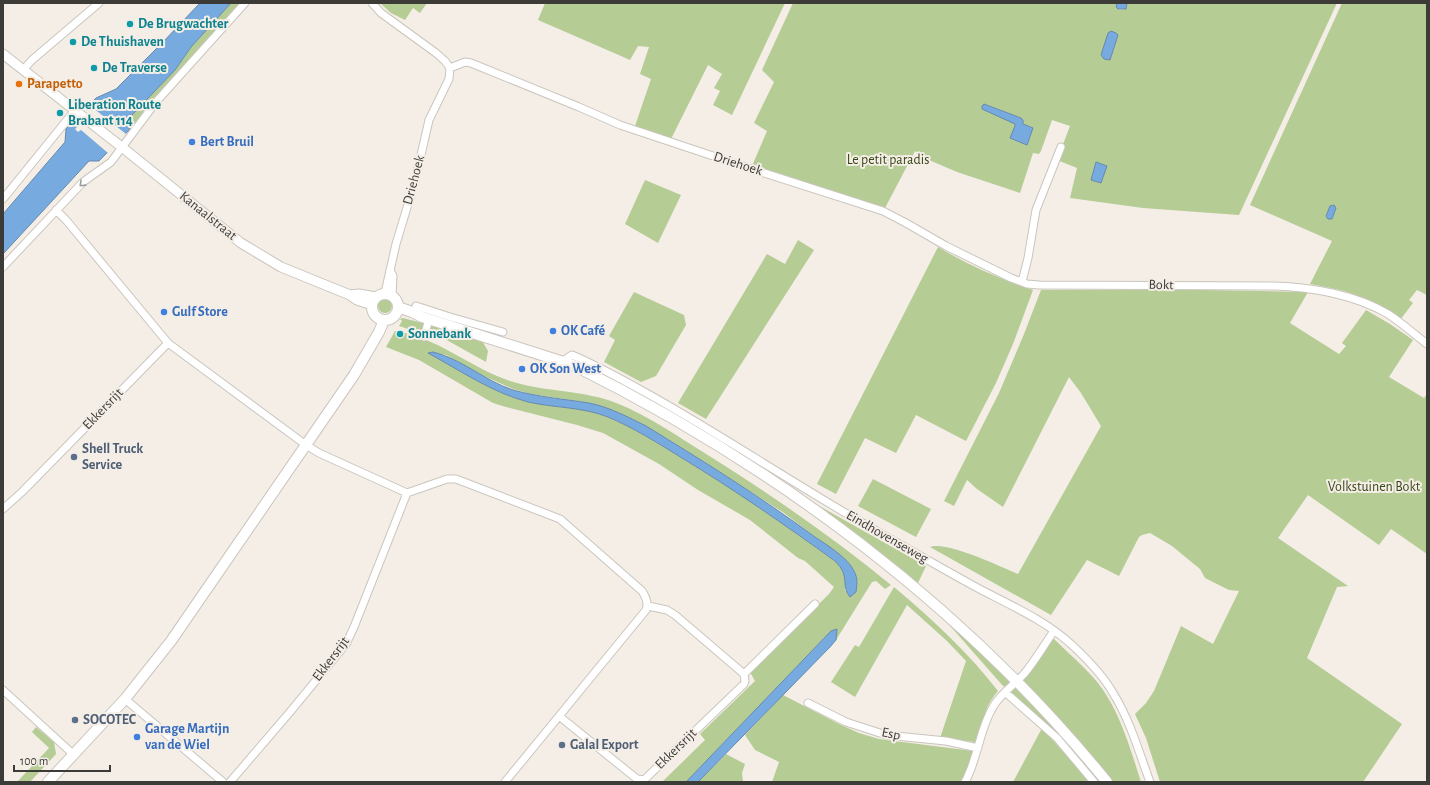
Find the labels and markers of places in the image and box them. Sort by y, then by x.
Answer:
place label: De Brugwachter [138,17,229,31]
marker: De Brugwachter [125,19,135,29]
place label: De Thuishaven [81,35,164,49]
marker: De Thuishaven [68,37,78,47]
place label: De Traverse [102,61,167,75]
marker: De Traverse [89,63,99,73]
place label: Parapetto [27,77,83,91]
marker: Parapetto [14,79,24,89]
place label: Liberation Route Brabant 114 [68,98,162,128]
marker: Liberation Route Brabant 114 [55,108,65,118]
place label: Bert Bruil [200,135,254,149]
marker: Bert Bruil [187,137,197,147]
place label: Gulf Store [172,305,228,319]
marker: Gulf Store [159,307,169,317]
place label: OK Café [561,324,606,338]
marker: OK Café [548,326,558,336]
place label: Sonnebank [408,327,471,341]
marker: Sonnebank [395,329,405,339]
place label: OK Son West [530,362,601,376]
marker: OK Son West [517,364,527,374]
place label: Shell Truck Service [82,442,143,472]
marker: Shell Truck Service [69,452,79,462]
place label: SOCOTEC [83,713,137,727]
marker: SOCOTEC [70,715,80,725]
place label: Garage Martijn van de Wiel [145,722,229,752]
marker: Garage Martijn van de Wiel [132,732,142,742]
place label: Galal Export [570,738,639,752]
marker: Galal Export [557,740,567,750]

